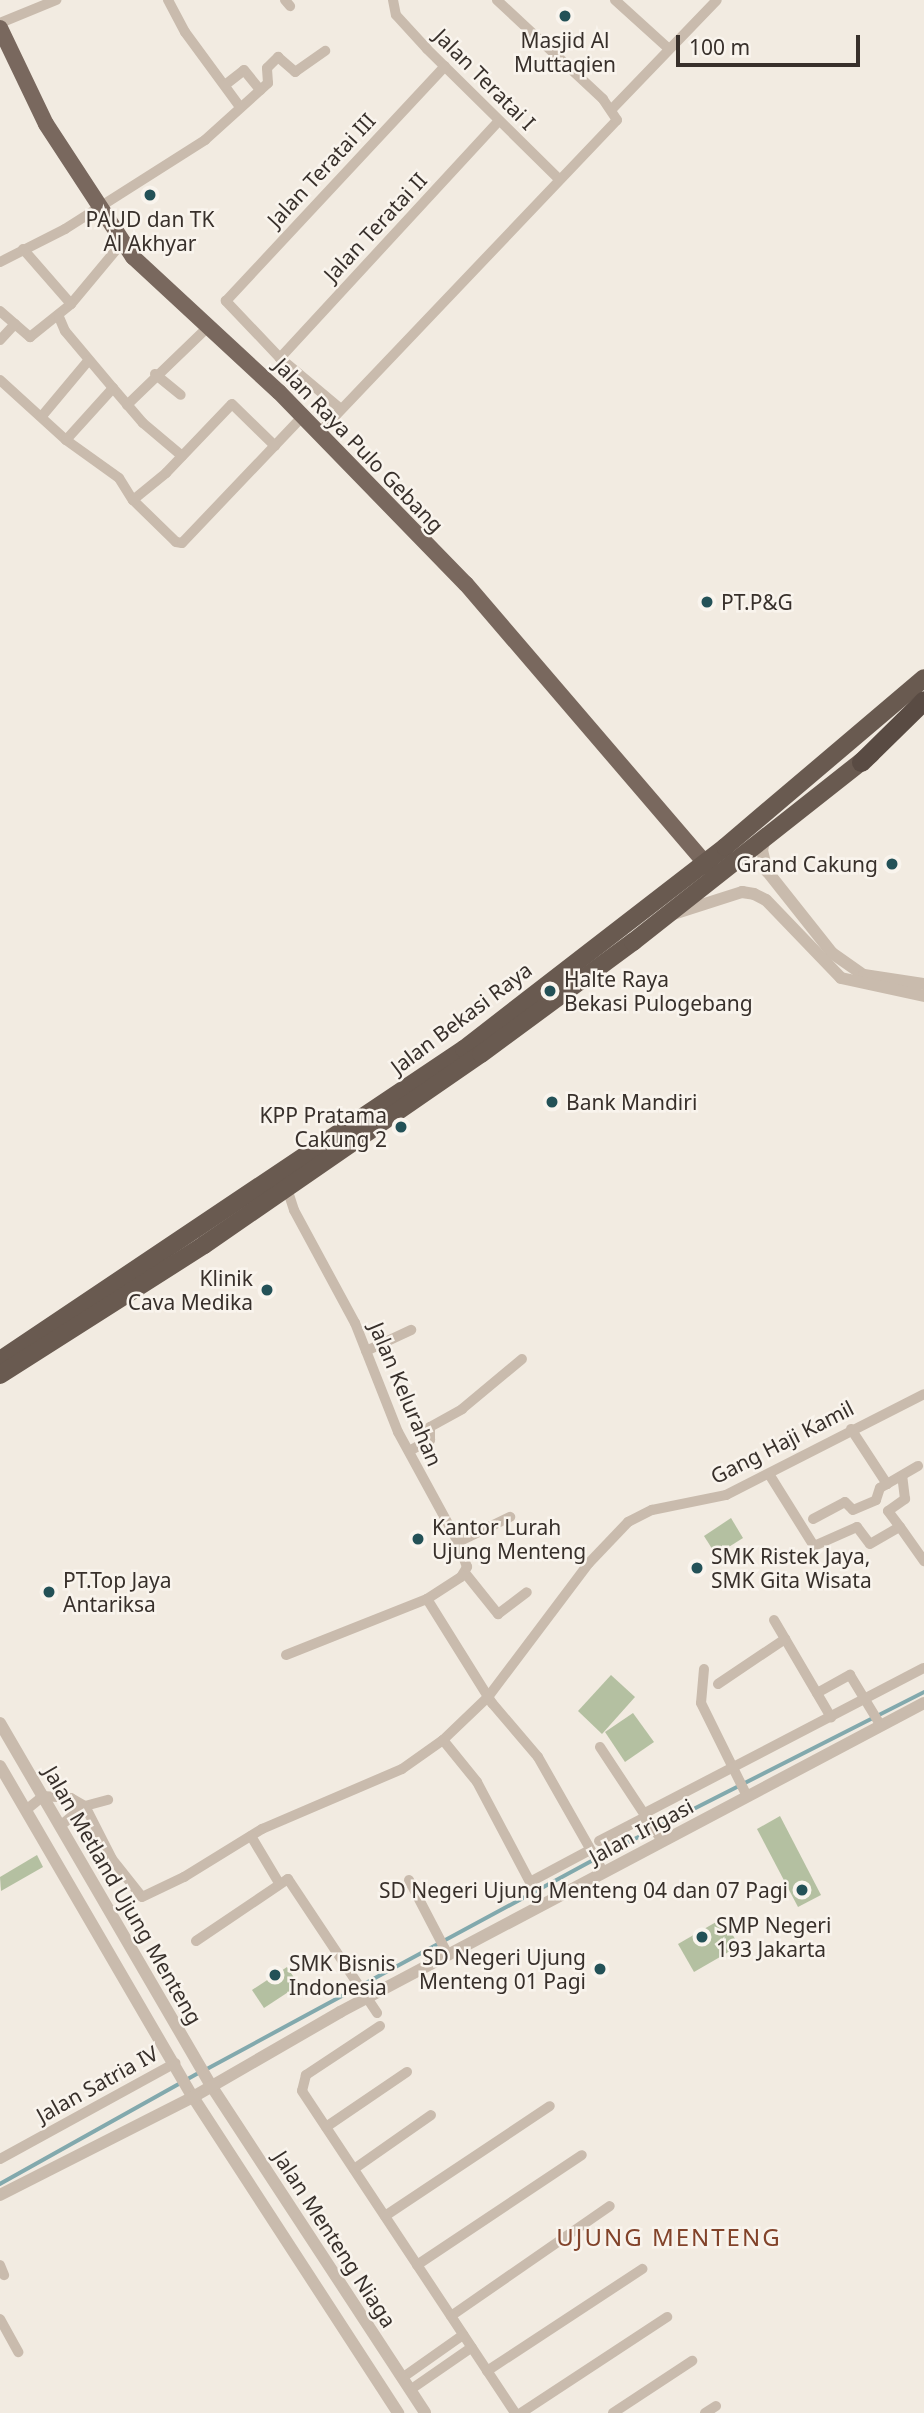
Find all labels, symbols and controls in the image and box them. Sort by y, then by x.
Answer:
marker: Masjid Al Muttaqien [557,8,573,24]
scale bar [679,21,863,65]
street label: Jalan Teratai I [429,23,541,135]
place label: Masjid Al Muttaqien [514,27,616,77]
text: 100 m [689,33,750,61]
street label: Jalan Teratai III [262,108,380,232]
street label: Jalan Teratai II [318,167,432,287]
marker: PAUD dan TK Al Akhyar [142,187,158,203]
place label: PAUD dan TK Al Akhyar [85,206,215,256]
street label: Jalan Raya Pulo Gebang [269,352,449,538]
place label: PT.P&G [721,589,793,615]
marker: PT.P&G [699,594,715,610]
place label: Grand Cakung [736,851,878,877]
marker: Grand Cakung [884,856,900,872]
street label: Jalan Bekasi Raya [386,957,536,1079]
place label: Halte Raya Bekasi Pulogebang [564,966,753,1016]
marker: Halte Raya Bekasi Pulogebang [542,983,558,999]
place label: Bank Mandiri [566,1089,697,1115]
marker: Bank Mandiri [544,1094,560,1110]
place label: KPP Pratama Cakung 2 [260,1102,387,1152]
marker: KPP Pratama Cakung 2 [393,1119,409,1135]
place label: Klinik Cava Medika [128,1265,253,1315]
marker: Klinik Cava Medika [259,1282,275,1298]
street label: Jalan Kelurahan [364,1318,448,1470]
street label: Gang Haji Kamil [706,1395,858,1489]
place label: Kantor Lurah Ujung Menteng [432,1514,586,1564]
marker: Kantor Lurah Ujung Menteng [410,1531,426,1547]
place label: SMK Ristek Jaya, SMK Gita Wisata [711,1543,872,1593]
marker: SMK Ristek Jaya, SMK Gita Wisata [689,1560,705,1576]
place label: PT.Top Jaya Antariksa [63,1567,172,1617]
marker: PT.Top Jaya Antariksa [41,1584,57,1600]
street label: Jalan Metland Ujung Menteng [38,1761,208,2029]
street label: Jalan Irigasi [585,1793,697,1869]
place label: SD Negeri Ujung Menteng 04 dan 07 Pagi [379,1877,788,1903]
marker: SD Negeri Ujung Menteng 04 dan 07 Pagi [794,1882,810,1898]
place label: SMP Negeri 193 Jakarta [716,1912,831,1962]
marker: SMP Negeri 193 Jakarta [694,1929,710,1945]
place label: SD Negeri Ujung Menteng 01 Pagi [419,1944,586,1994]
place label: SMK Bisnis Indonesia [289,1950,396,2000]
marker: SD Negeri Ujung Menteng 01 Pagi [592,1961,608,1977]
marker: SMK Bisnis Indonesia [267,1967,283,1983]
street label: Jalan Satria IV [32,2040,162,2128]
street label: Jalan Menteng Niaga [268,2146,402,2332]
district label: UJUNG MENTENG [558,2223,780,2251]

